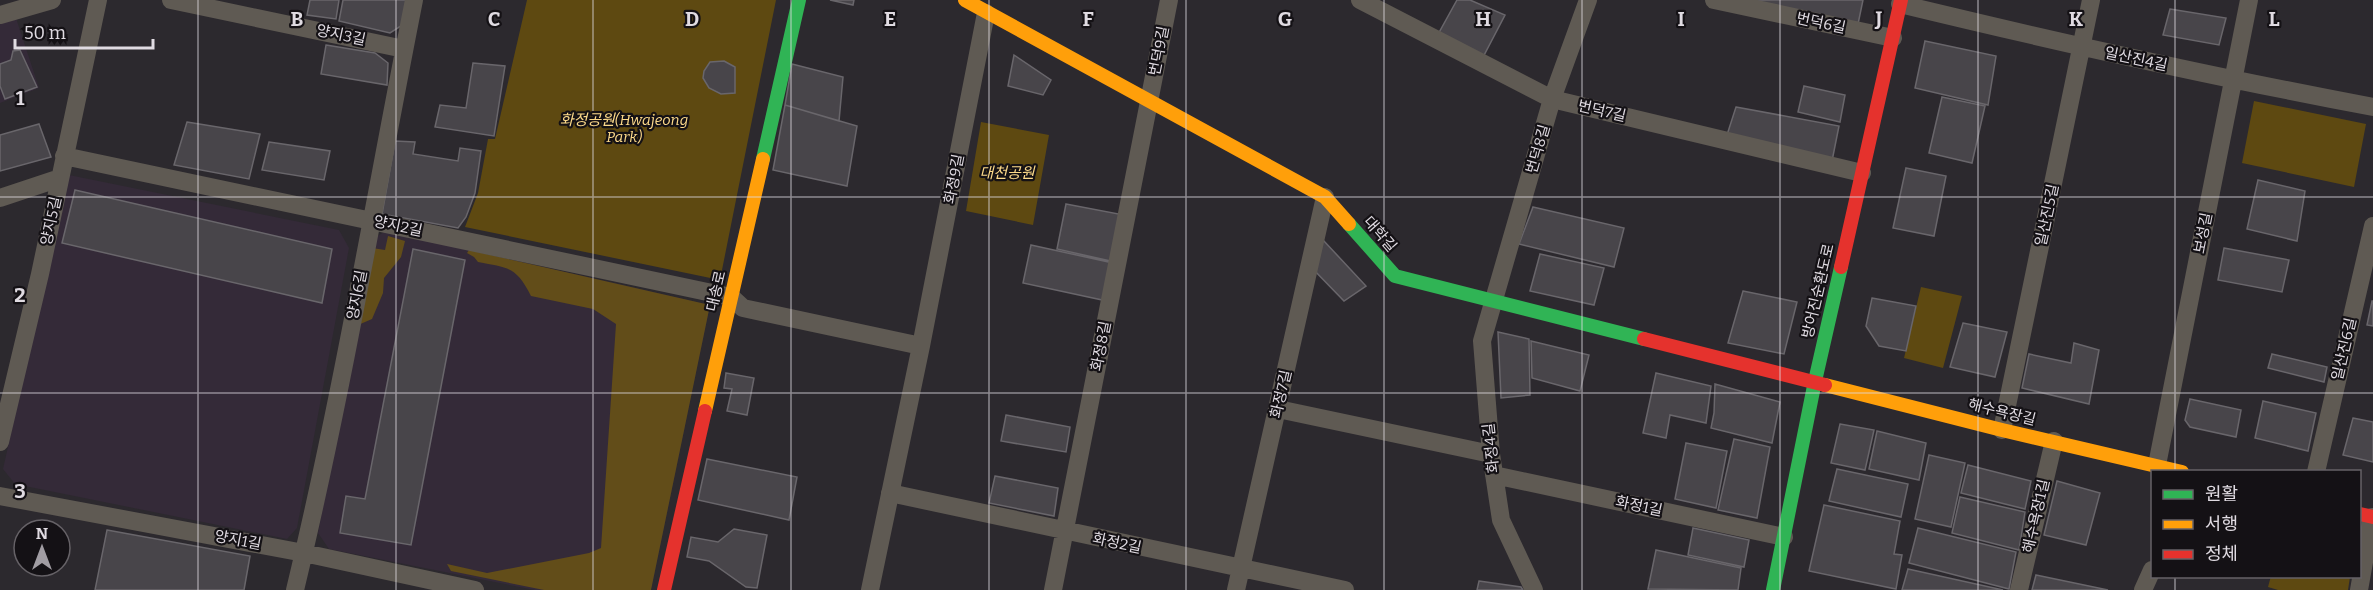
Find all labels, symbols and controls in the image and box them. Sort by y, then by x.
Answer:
text: B [291,7,304,31]
text: C [488,7,500,31]
text: D [685,7,699,31]
text: E [884,7,896,31]
text: F [1082,7,1094,31]
text: G [1278,7,1292,31]
text: H [1475,7,1491,31]
text: I [1677,7,1685,31]
text: J [1875,7,1883,31]
text: K [2069,7,2084,31]
text: L [2268,7,2280,31]
street label: 번덕6길 [1795,9,1847,37]
scale bar [15,12,153,50]
street label: 양지3길 [315,21,367,49]
text: 50 m [24,22,66,44]
street label: 번덕9길 [1145,25,1173,77]
street label: 일산진4길 [2103,44,2169,74]
text: 1 [16,86,25,110]
street label: 번덕7길 [1576,97,1628,125]
park label: 화정공원(Hwajeong Park) [560,111,688,146]
street label: 번덕8길 [1522,122,1554,176]
street label: 화정9길 [940,153,968,205]
park label: 대천공원 [979,164,1036,182]
street label: 일산진5길 [2032,182,2062,248]
street label: 양지5길 [37,195,65,247]
street label: 보성길 [2190,211,2216,255]
street label: 양지2길 [372,212,424,240]
street label: 대학길 [1360,212,1400,256]
street label: 방어진순환도로 [1798,242,1838,340]
street label: 양지6길 [343,269,371,321]
street label: 대송로 [703,269,729,313]
text: 2 [14,283,26,307]
street label: 일산진6길 [2328,316,2360,382]
street label: 화정8길 [1087,320,1115,372]
street label: 화정7길 [1267,368,1295,420]
street label: 해수욕장길 [1966,395,2038,429]
street label: 화정4길 [1479,422,1503,474]
legend [2151,470,2361,578]
street label: 해수욕장1길 [2019,477,2053,555]
text: 3 [14,479,26,503]
text: 원활 [2205,483,2238,505]
street label: 화정1길 [1614,492,1664,520]
text: 서행 [2205,513,2238,535]
north arrow [12,518,72,578]
text: N [36,524,48,543]
street label: 양지1길 [213,527,263,553]
street label: 화정2길 [1091,529,1143,557]
text: 정체 [2205,543,2238,565]

